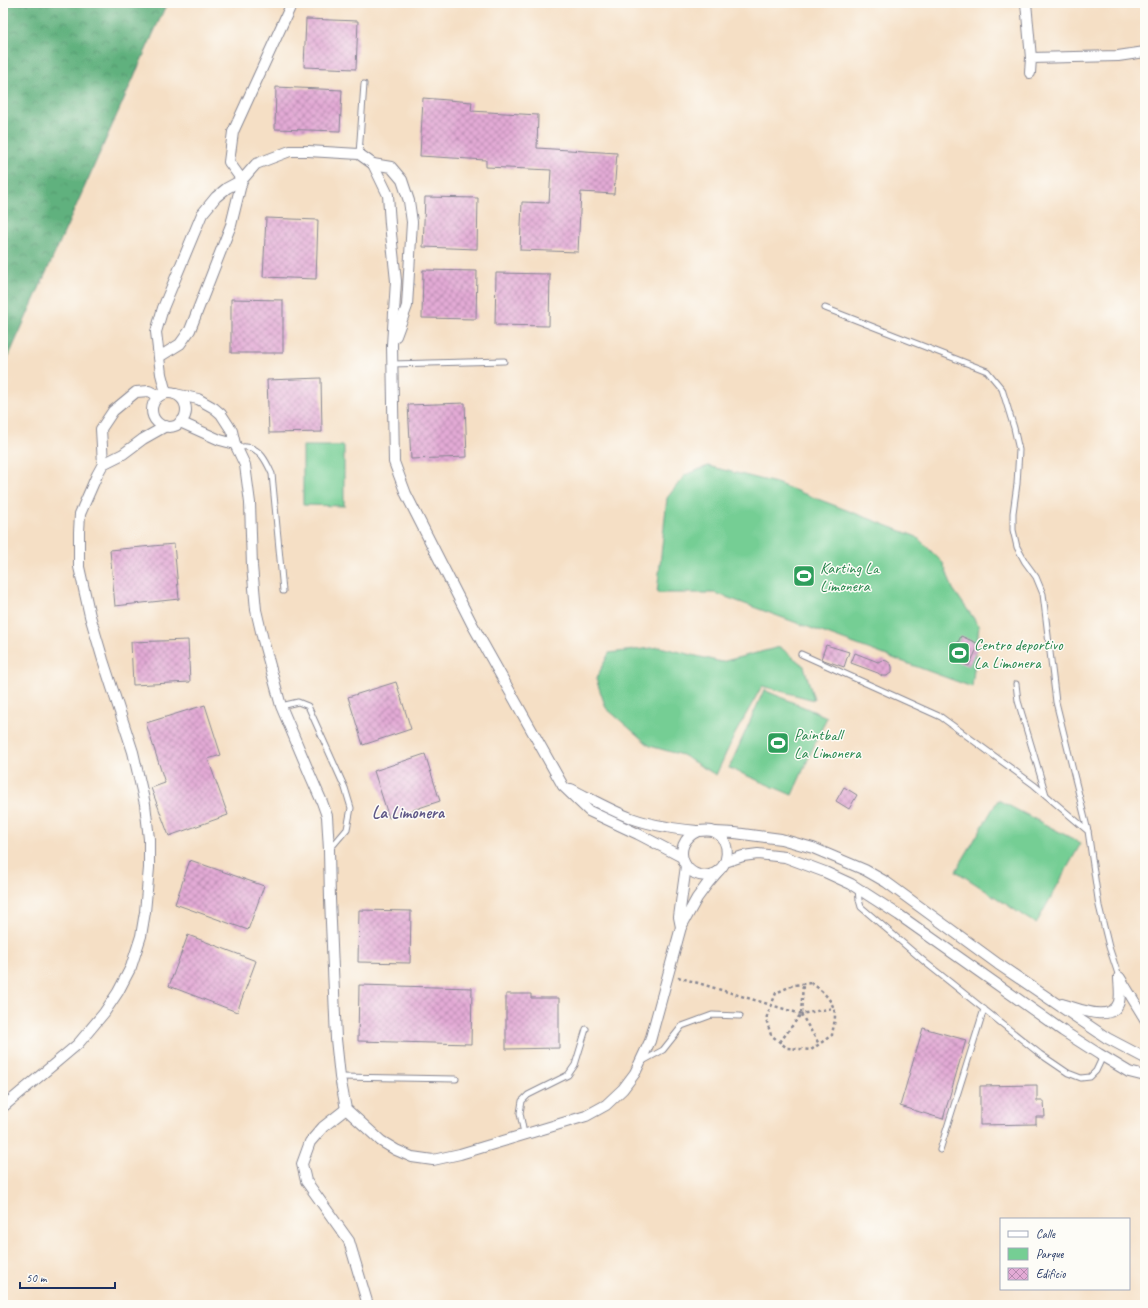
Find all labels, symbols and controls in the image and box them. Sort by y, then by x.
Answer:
place label: Karting La Limonera [820,558,880,596]
sports icon: Karting La Limonera [791,563,817,589]
place label: Centro deportivo La Limonera [974,635,1064,673]
sports icon: Centro deportivo La Limonera [946,640,972,666]
place label: Paintball La Limonera [794,725,862,763]
sports icon: Paintball La Limonera [765,730,791,756]
district label: La Limonera [372,802,446,823]
legend [1000,1218,1130,1290]
text: Calle [1036,1226,1056,1242]
text: Parque [1036,1246,1065,1262]
scale bar [20,1264,115,1290]
text: Edificio [1036,1266,1066,1282]
text: 50 m [26,1270,48,1286]

